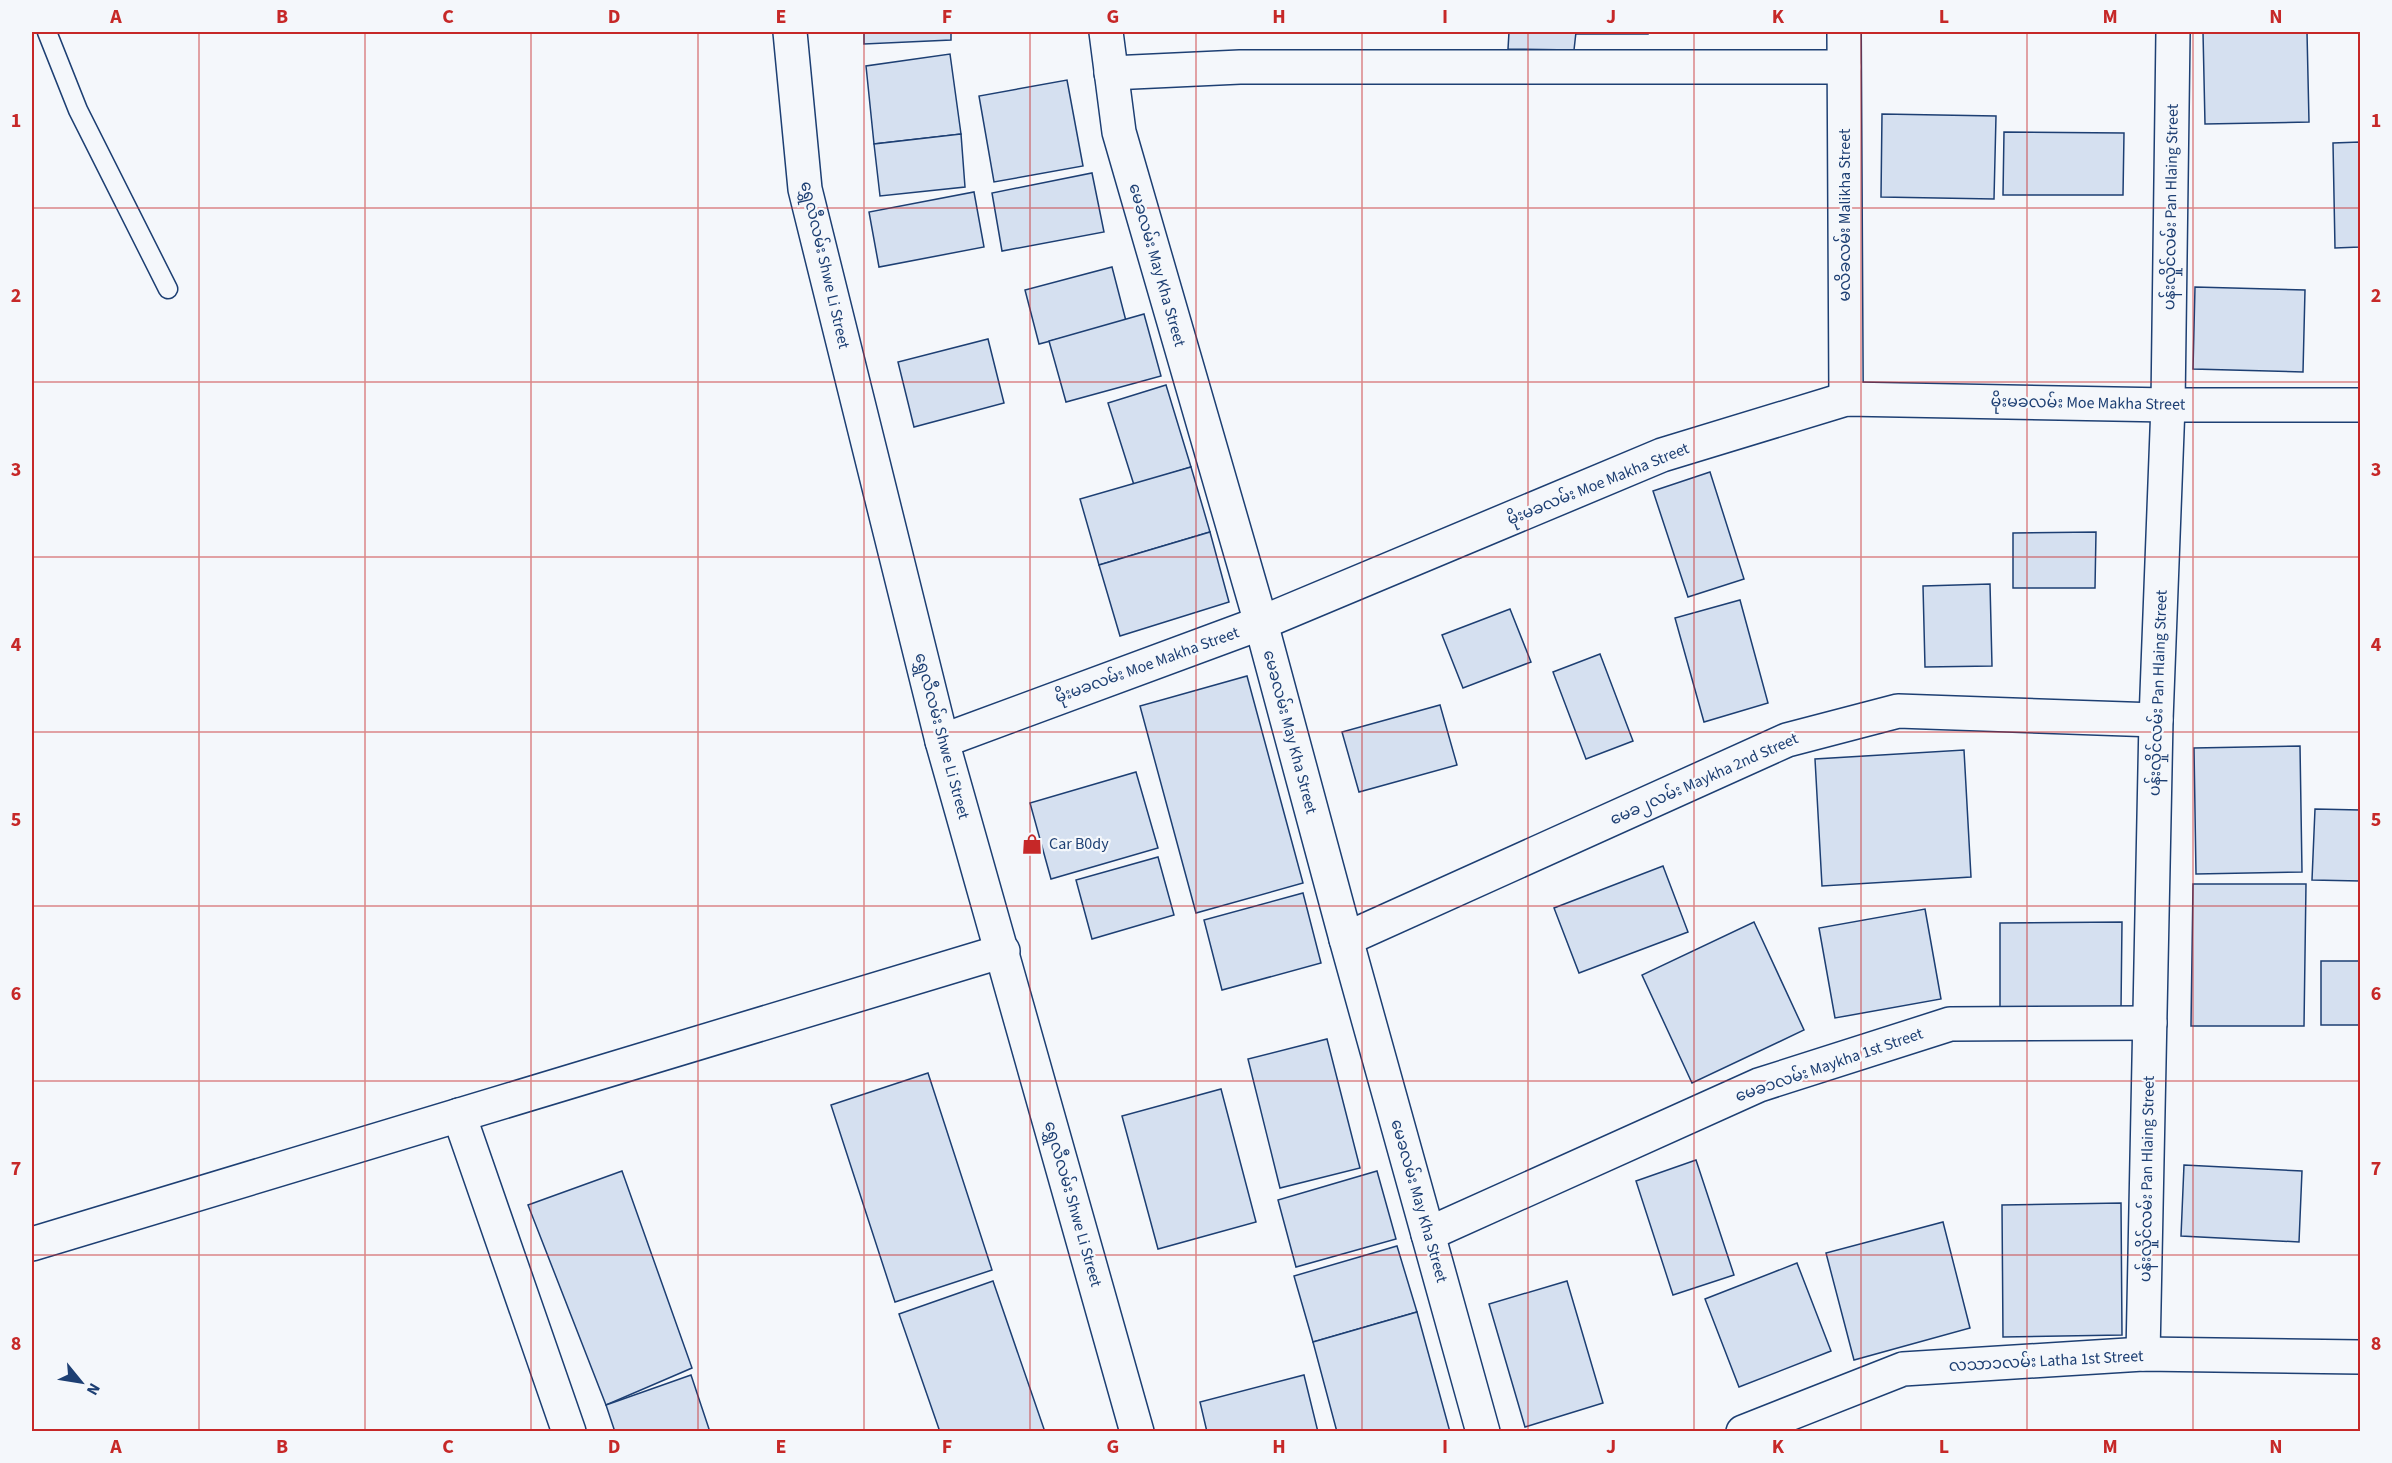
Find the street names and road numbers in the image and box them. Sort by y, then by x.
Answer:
street label: ပန်းလှိုင်လမ်း Pan Hlaing Street [2157,103,2186,310]
street label: မလိခလမ်း Malikha Street [1833,128,1856,301]
street label: ရွှေလီလမ်း Shwe Li Street [793,179,856,352]
street label: မေခလမ်း May Kha Street [1123,181,1192,350]
street label: မိုးမခလမ်း Moe Makha Street [1990,389,2186,419]
street label: မိုးမခလမ်း Moe Makha Street [1503,436,1694,533]
street label: ပန်းလှိုင်လမ်း Pan Hlaing Street [2142,589,2175,797]
street label: မိုးမခလမ်း Moe Makha Street [1051,620,1244,711]
street label: မေခလမ်း May Kha Street [1258,647,1324,817]
street label: ရွှေလီလမ်း Shwe Li Street [907,650,976,823]
street label: မေခ၂လမ်း Maykha 2nd Street [1606,726,1803,832]
street label: မေခ၁လမ်း Maykha 1st Street [1732,1021,1926,1107]
street label: ပန်းလှိုင်လမ်း Pan Hlaing Street [2133,1075,2162,1282]
street label: မေခလမ်း May Kha Street [1385,1117,1454,1286]
street label: ရွှေလီလမ်း Shwe Li Street [1037,1118,1108,1290]
street label: လသာ၁လမ်း Latha 1st Street [1948,1344,2144,1377]

